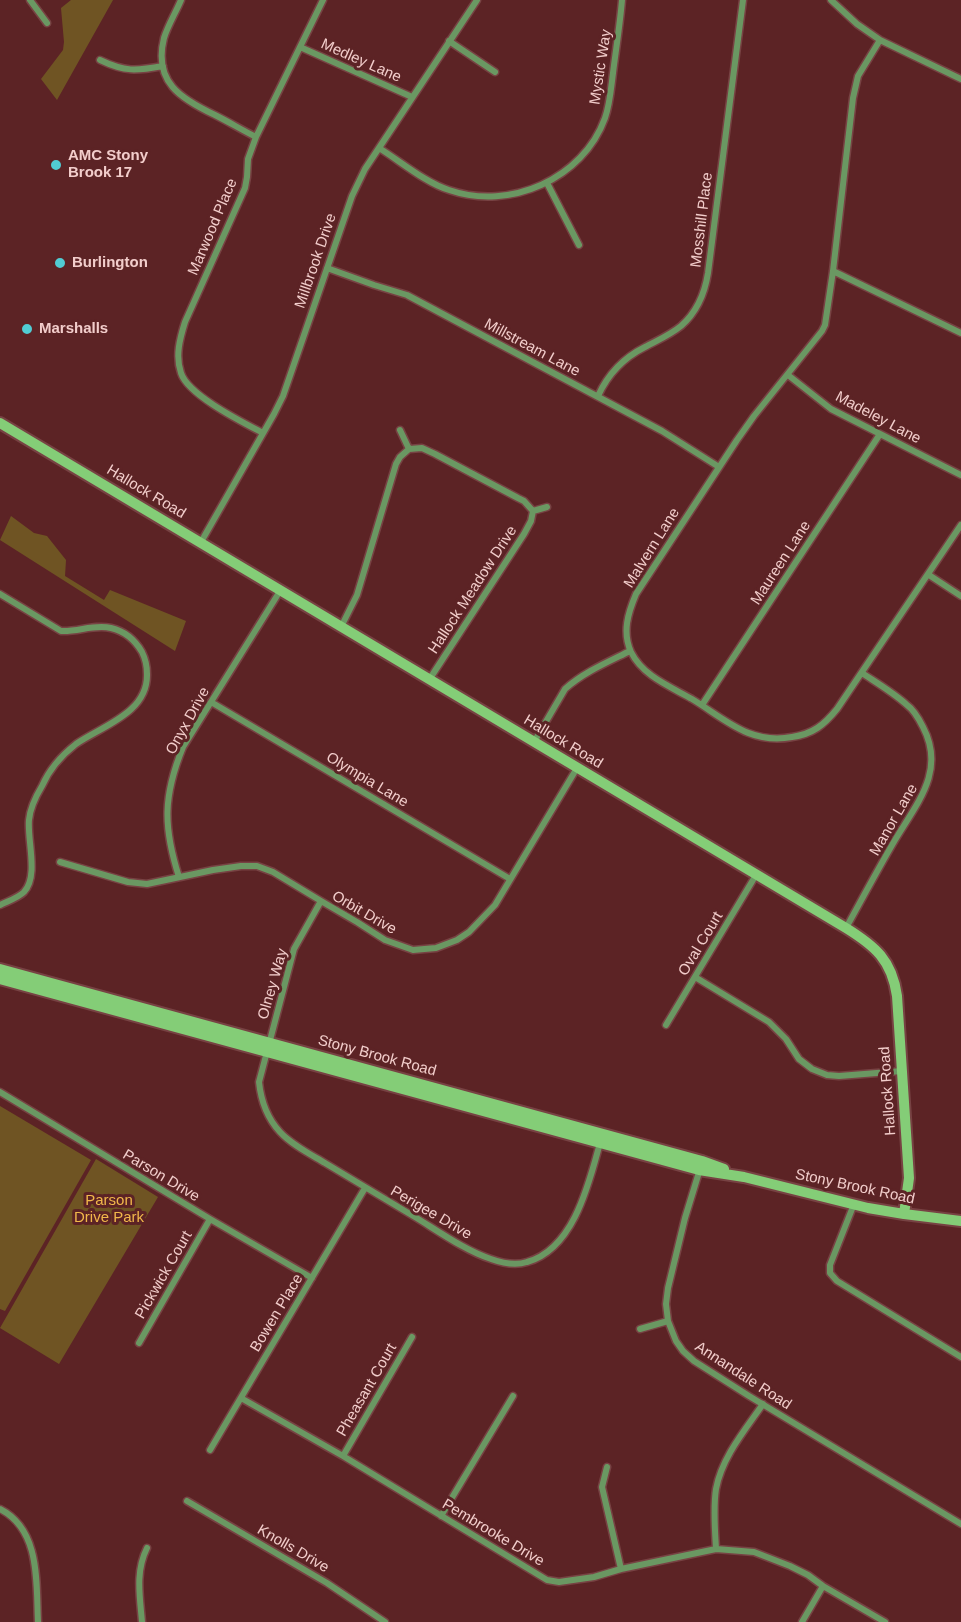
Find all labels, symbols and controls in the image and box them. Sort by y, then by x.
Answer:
street label: Mystic Way [586,28,616,106]
street label: Medley Lane [318,35,404,87]
place label: AMC Stony Brook 17 [68,147,148,182]
marker: AMC Stony Brook 17 [49,158,63,172]
street label: Mosshill Place [687,171,717,269]
street label: Marwood Place [185,176,241,278]
street label: Millbrook Drive [291,211,341,311]
place label: Burlington [72,254,148,272]
marker: Burlington [53,256,67,270]
street label: Millstream Lane [481,315,583,381]
place label: Marshalls [39,320,108,338]
marker: Marshalls [20,322,34,336]
street label: Madeley Lane [832,388,924,448]
street label: Hallock Road [103,461,189,523]
street label: Malvern Lane [620,505,684,591]
street label: Maureen Lane [747,518,815,608]
street label: Hallock Meadow Drive [425,523,521,657]
street label: Onyx Drive [162,684,214,758]
street label: Hallock Road [520,711,606,773]
street label: Olympia Lane [323,748,411,812]
street label: Manor Lane [866,781,922,859]
street label: Orbit Drive [328,887,400,939]
street label: Oval Court [675,909,727,979]
street label: Olney Way [254,947,292,1021]
street label: Stony Brook Road [316,1032,438,1080]
street label: Hallock Road [876,1046,900,1136]
street label: Parson Drive [119,1146,203,1206]
street label: Stony Brook Road [794,1166,916,1208]
street label: Perigee Drive [387,1182,475,1244]
park label: Parson Drive Park [74,1192,144,1227]
street label: Pickwick Court [132,1228,196,1322]
street label: Bowen Place [247,1271,307,1355]
street label: Annandale Road [691,1338,795,1414]
street label: Pheasant Court [333,1340,401,1440]
street label: Pembrooke Drive [439,1495,547,1571]
street label: Knolls Drive [254,1521,332,1577]

